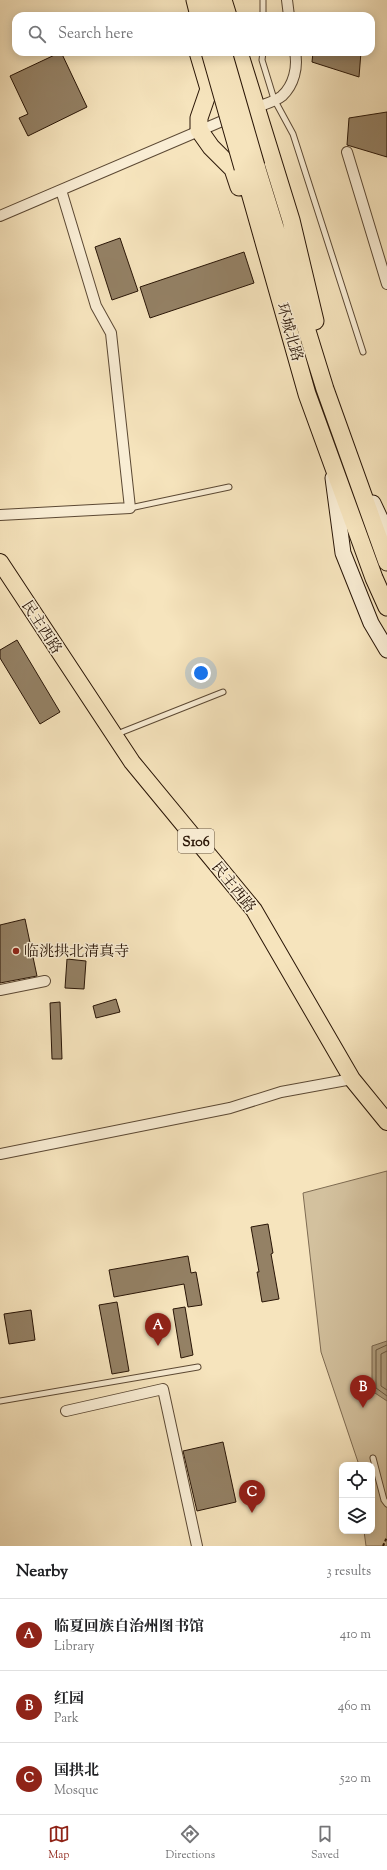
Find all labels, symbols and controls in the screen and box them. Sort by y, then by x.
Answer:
search box [12,12,375,56]
icon: search [26,23,48,45]
text: Search here [58,24,133,45]
street label: 环城北路 [270,301,307,364]
street label: 民主西路 [16,597,66,659]
your location [191,663,211,683]
road number: S106 [178,829,214,853]
street label: 民主西路 [206,858,260,918]
place label: 临洮拱北清真寺 [24,942,129,963]
marker: 临洮拱北清真寺 [11,946,21,956]
pin: A [145,1313,171,1346]
pin: B [350,1375,376,1408]
map controls [339,1462,375,1534]
button: locate [339,1462,375,1498]
pin: C [239,1480,265,1513]
button: layers [339,1498,375,1534]
text: Nearby [16,1560,68,1584]
text: 3 results [326,1563,371,1581]
text: 临夏回族自治州图书馆 [54,1617,204,1638]
text: A [24,1626,34,1644]
text: 410 m [340,1626,371,1644]
text: Library [54,1638,95,1656]
text: 红园 [54,1689,84,1710]
text: B [25,1698,33,1716]
text: 460 m [338,1698,371,1716]
text: Park [54,1710,79,1728]
text: 国拱北 [54,1761,99,1782]
text: C [24,1770,34,1788]
text: 520 m [340,1770,371,1788]
text: Mosque [54,1782,99,1800]
tab: Map [48,1823,70,1863]
tab: Directions [166,1823,215,1863]
tab: Saved [311,1823,339,1863]

